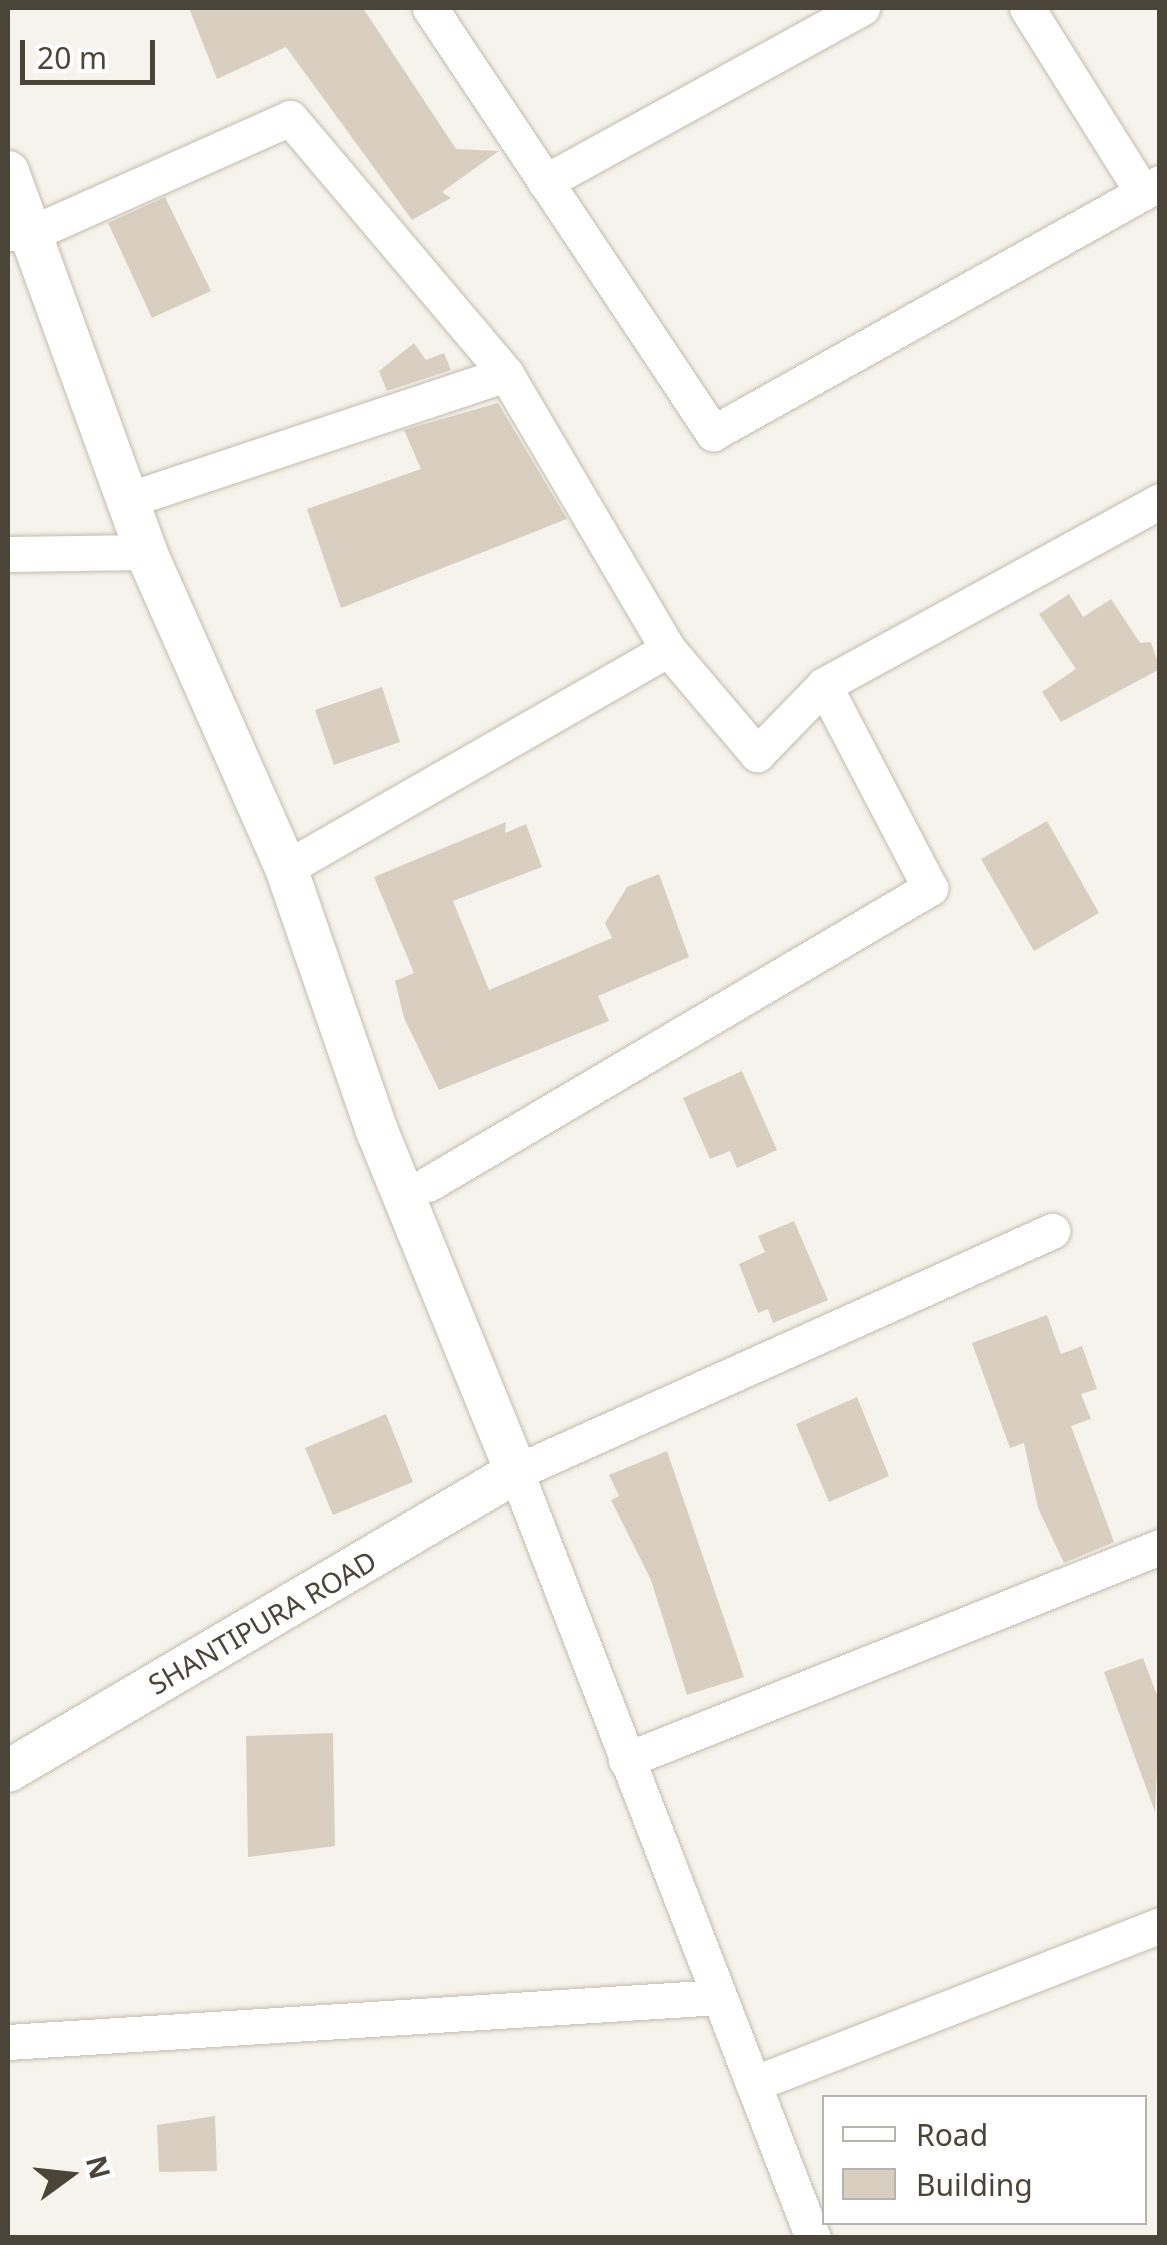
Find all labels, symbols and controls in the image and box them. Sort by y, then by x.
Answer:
scale bar [25,20,160,82]
text: 20 m [37,37,107,78]
street label: SHANTIPURA ROAD [142,1543,382,1701]
legend [822,2095,1147,2225]
text: Road [916,2114,988,2155]
north arrow [20,2125,120,2225]
text: N [78,2151,120,2183]
text: Building [916,2164,1033,2205]

